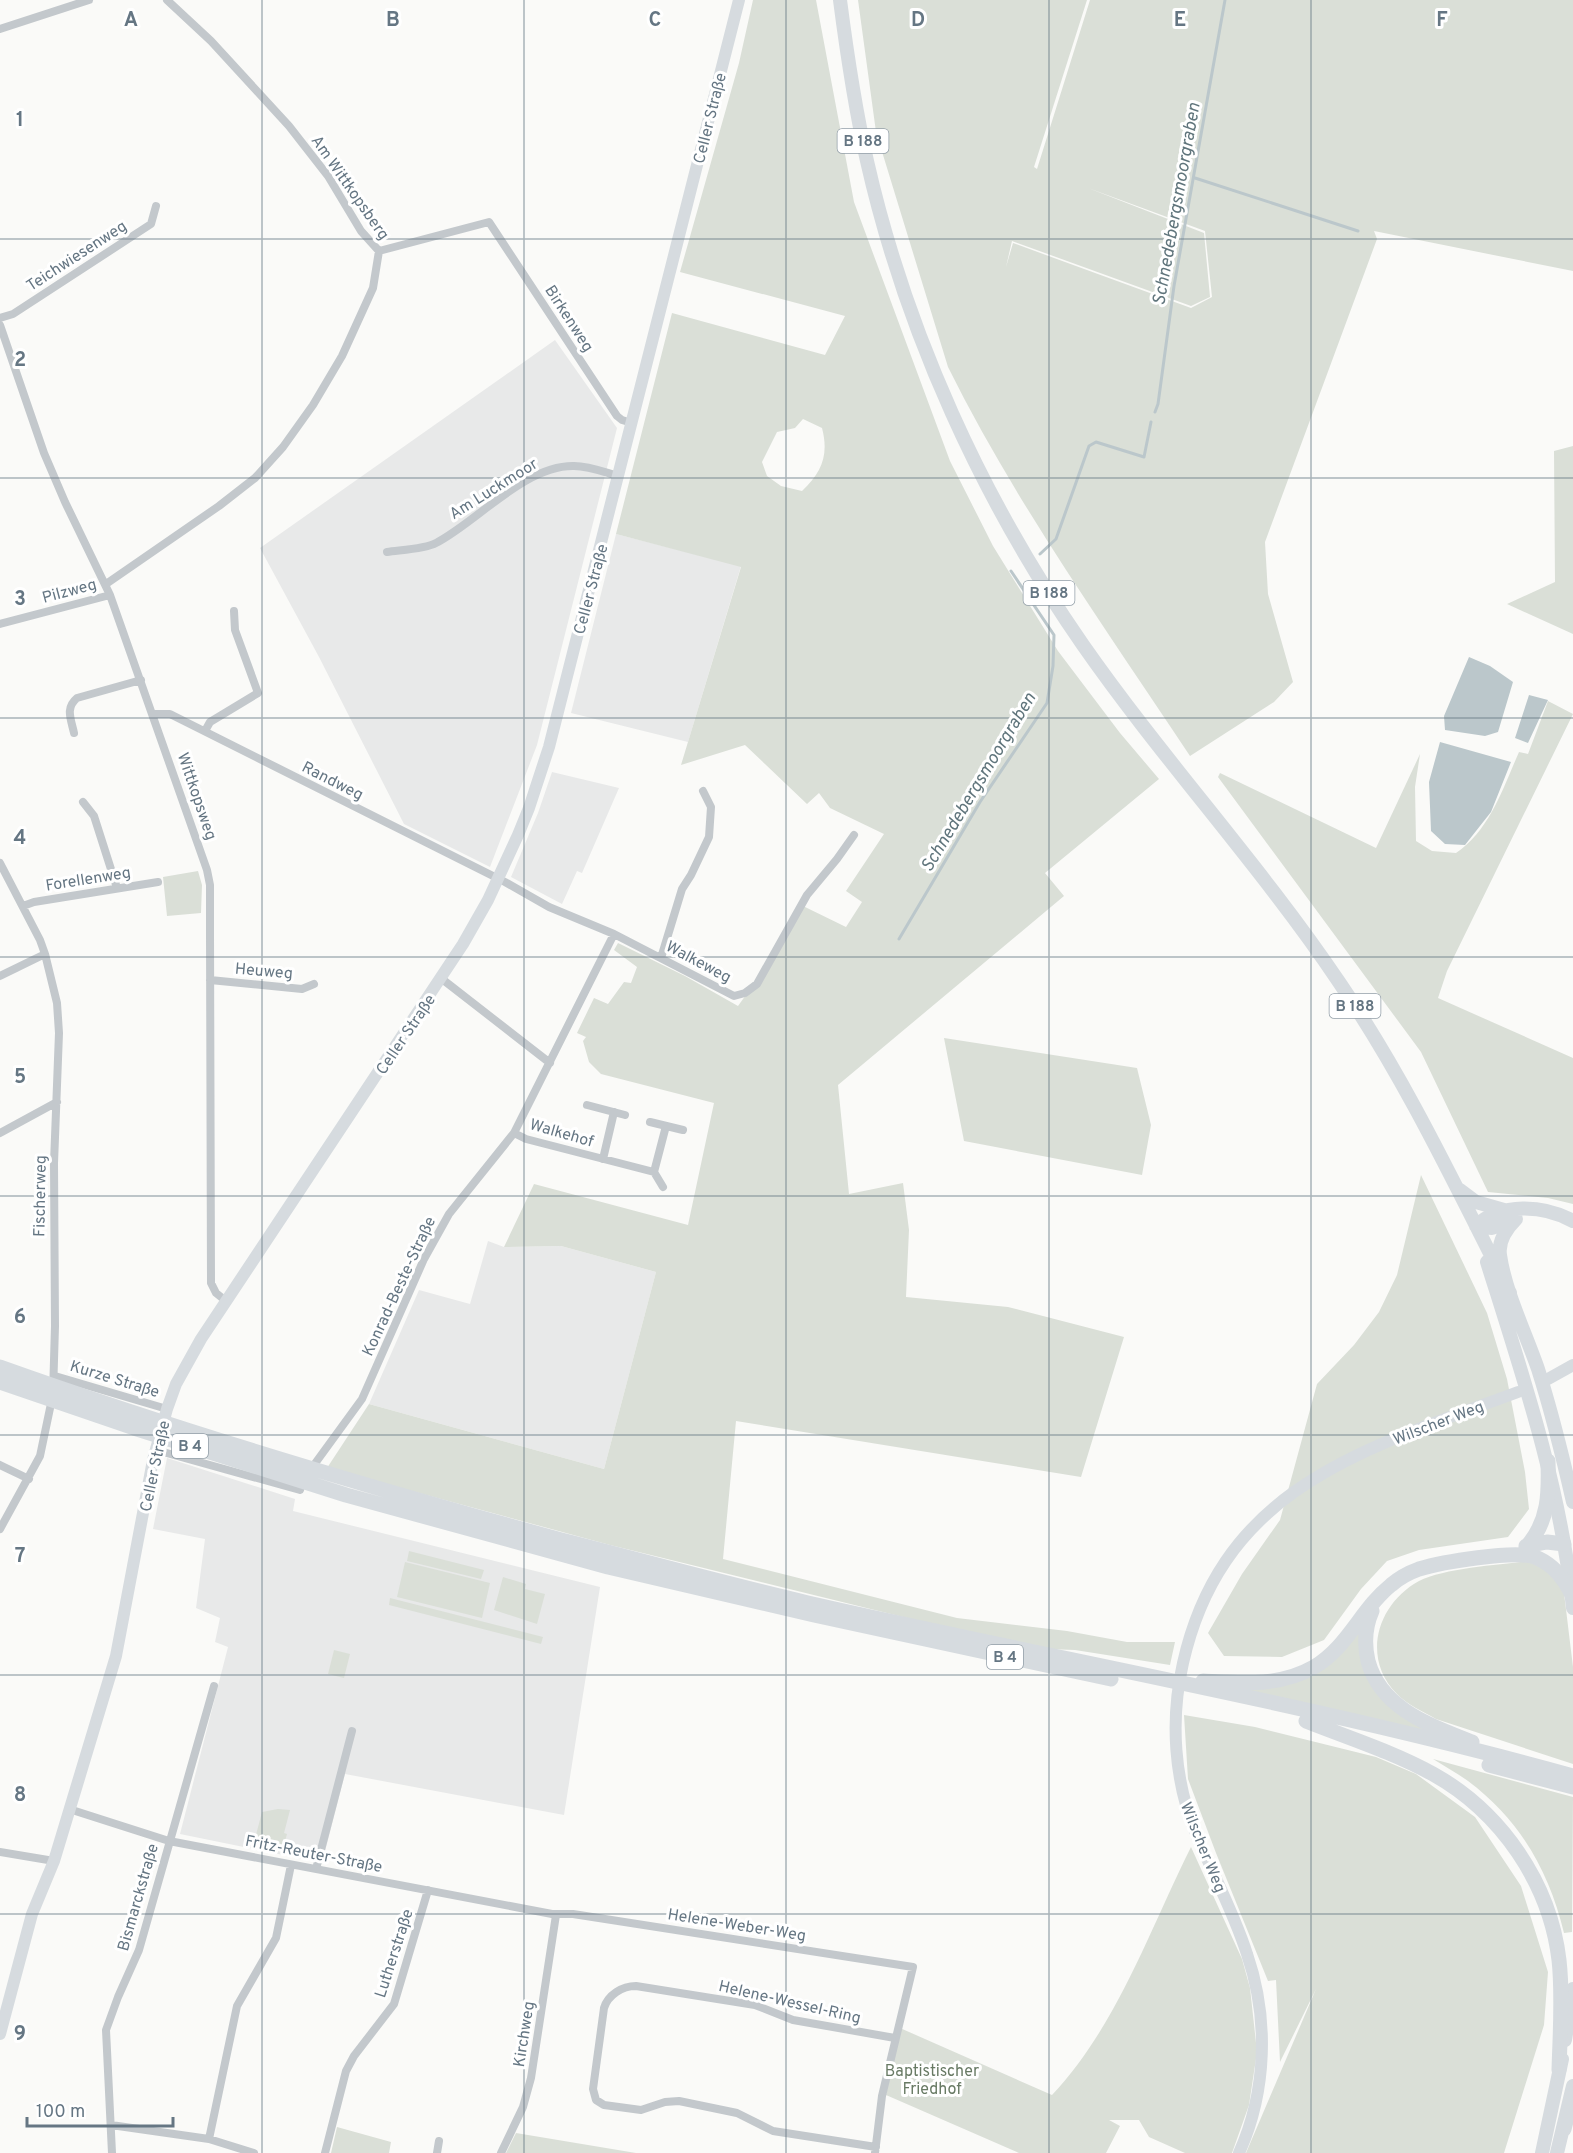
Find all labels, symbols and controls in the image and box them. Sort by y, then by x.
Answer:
text: A [124,8,138,34]
text: B [386,8,400,34]
text: C [649,8,661,34]
text: D [911,8,925,34]
text: E [1174,8,1186,34]
text: F [1436,8,1448,34]
street label: Celler Straße [690,71,732,166]
water label: Schnedebergsmoorgraben [1148,101,1207,307]
text: 1 [16,108,24,134]
road number: B 188 [838,129,888,153]
street label: Am Wittkopsberg [306,132,393,244]
street label: Teichwiesenweg [23,217,131,297]
street label: Birkenweg [539,282,597,356]
text: 2 [14,348,26,374]
street label: Am Luckmoor [446,455,542,525]
street label: Celler Straße [570,542,614,637]
street label: Pilzweg [40,575,99,609]
road number: B 188 [1024,581,1074,605]
text: 3 [14,587,26,613]
water label: Schnedebergsmoorgraben [917,689,1042,877]
street label: Wittkopsweg [172,750,220,843]
street label: Randweg [298,758,366,806]
text: 4 [14,826,26,852]
street label: Forellenweg [44,863,132,897]
street label: Walkeweg [662,937,734,988]
street label: Heuweg [234,960,294,984]
street label: Celler Straße [372,991,441,1079]
road number: B 188 [1330,994,1380,1018]
text: 5 [14,1065,26,1091]
street label: Walkehof [527,1115,596,1153]
street label: Fischerweg [30,1155,52,1237]
street label: Konrad-Beste-Straße [359,1214,441,1360]
text: 6 [14,1305,26,1331]
street label: Kurze Straße [67,1357,162,1403]
street label: Wilscher Weg [1390,1397,1487,1450]
street label: Celler Straße [137,1419,175,1514]
road number: B 4 [172,1434,208,1458]
text: 7 [15,1544,25,1570]
road number: B 4 [987,1645,1023,1669]
text: 8 [14,1783,26,1809]
street label: Wilscher Weg [1175,1800,1229,1896]
street label: Fritz-Reuter-Straße [243,1832,384,1878]
street label: Bismarckstraße [114,1842,164,1954]
street label: Helene-Weber-Weg [666,1905,807,1947]
street label: Lutherstraße [371,1907,419,2001]
street label: Helene-Wessel-Ring [716,1977,863,2029]
street label: Kirchweg [510,2000,540,2069]
text: 9 [14,2022,26,2048]
park label: Baptistischer Friedhof [885,2062,979,2100]
scale bar [27,2090,172,2128]
text: 100 m [36,2101,85,2124]

